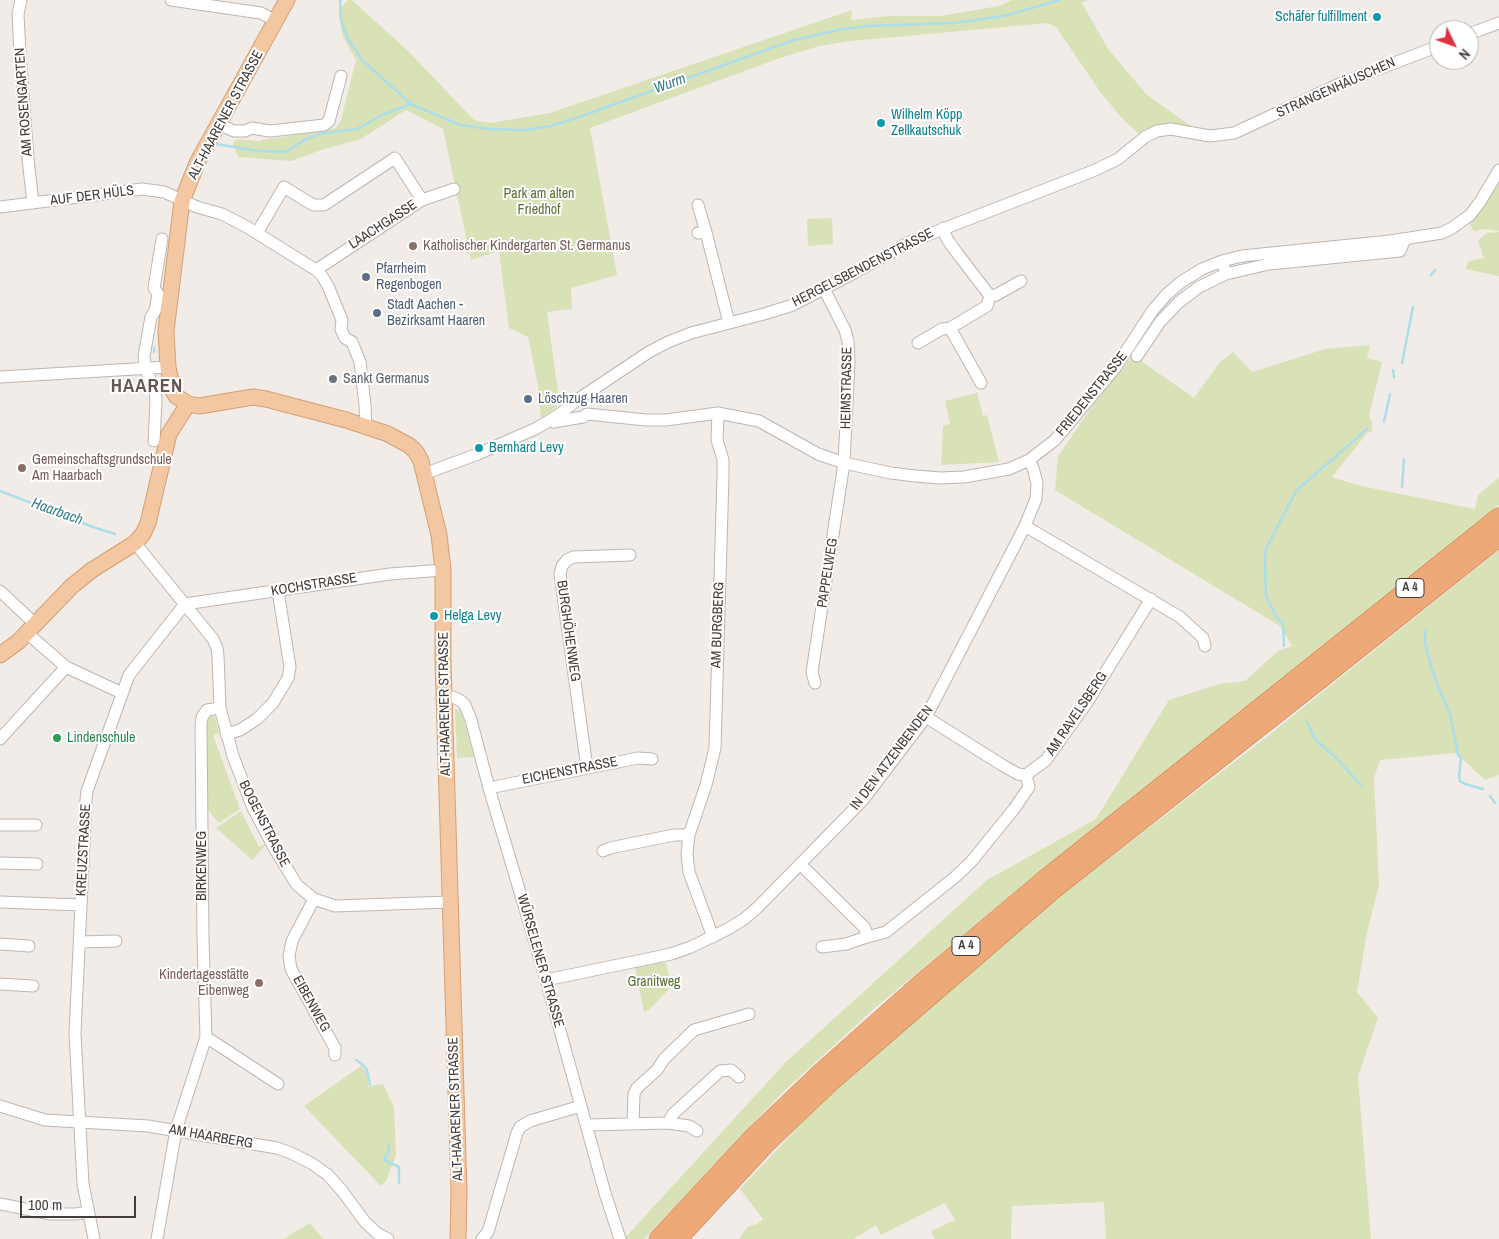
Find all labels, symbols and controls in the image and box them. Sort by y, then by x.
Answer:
place label: Schäfer fulfillment [1275,9,1367,25]
marker: Schäfer fulfillment [1371,11,1383,23]
north arrow [1429,20,1479,70]
text: N [1455,45,1474,63]
street label: AM ROSENGARTEN [12,47,36,157]
street label: ALT-HAARENER STRASSE [185,47,267,183]
street label: STRANGENHÄUSCHEN [1274,54,1398,122]
water label: Wurm [652,70,688,98]
place label: Wilhelm Köpp Zellkautschuk [891,107,962,140]
marker: Wilhelm Köpp Zellkautschuk [875,117,887,129]
street label: AUF DER HÜLS [49,183,135,209]
park label: Park am alten Friedhof [504,186,574,218]
street label: LAACHGASSE [346,197,420,253]
street label: HERGELSBENDENSTRASSE [790,225,936,311]
place label: Katholischer Kindergarten St. Germanus [423,238,630,254]
marker: Katholischer Kindergarten St. Germanus [407,240,419,252]
place label: Pfarrheim Regenbogen [376,261,442,294]
marker: Pfarrheim Regenbogen [360,271,372,283]
place label: Stadt Aachen - Bezirksamt Haaren [387,297,485,330]
marker: Stadt Aachen - Bezirksamt Haaren [371,307,383,319]
street label: HEIMSTRASSE [838,347,856,429]
street label: FRIEDENSTRASSE [1053,348,1131,440]
place label: Sankt Germanus [343,371,429,387]
marker: Sankt Germanus [327,373,339,385]
district label: HAAREN [110,376,184,398]
place label: Löschzug Haaren [538,391,628,407]
marker: Löschzug Haaren [522,393,534,405]
place label: Bernhard Levy [489,440,564,456]
marker: Bernhard Levy [473,442,485,454]
place label: Gemeinschaftsgrundschule Am Haarbach [32,452,172,484]
marker: Gemeinschaftsgrundschule Am Haarbach [16,462,28,474]
water label: Haarbach [29,494,85,530]
street label: PAPPELWEG [814,537,842,609]
street label: KOCHSTRASSE [270,570,358,600]
road number: A 4 [1396,578,1424,598]
street label: BURGHÖHENWEG [553,579,583,683]
street label: AM BURGBERG [708,582,728,668]
place label: Helga Levy [444,608,501,624]
marker: Helga Levy [428,610,440,622]
street label: ALT-HAARENER STRASSE [435,632,455,776]
street label: AM RAVELSBERG [1043,669,1111,759]
street label: IN DEN ATZENBENDEN [847,702,937,814]
place label: Lindenschule [67,730,135,746]
marker: Lindenschule [51,732,63,744]
street label: EICHENSTRASSE [521,754,619,788]
street label: BOGENSTRASSE [235,778,293,870]
street label: KREUZSTRASSE [73,803,95,897]
street label: BIRKENWEG [194,831,210,901]
street label: WÜRSELENER STRASSE [513,892,567,1030]
road number: A 4 [952,936,980,956]
place label: Kindertagesstätte Eibenweg [159,967,249,1000]
street label: EIBENWEG [289,973,333,1035]
park label: Granitweg [628,974,680,990]
marker: Kindertagesstätte Eibenweg [253,977,265,989]
street label: ALT-HAARENER STRASSE [445,1037,467,1181]
street label: AM HAARBERG [168,1121,254,1153]
scale bar [22,1186,139,1218]
text: 100 m [28,1194,62,1215]

